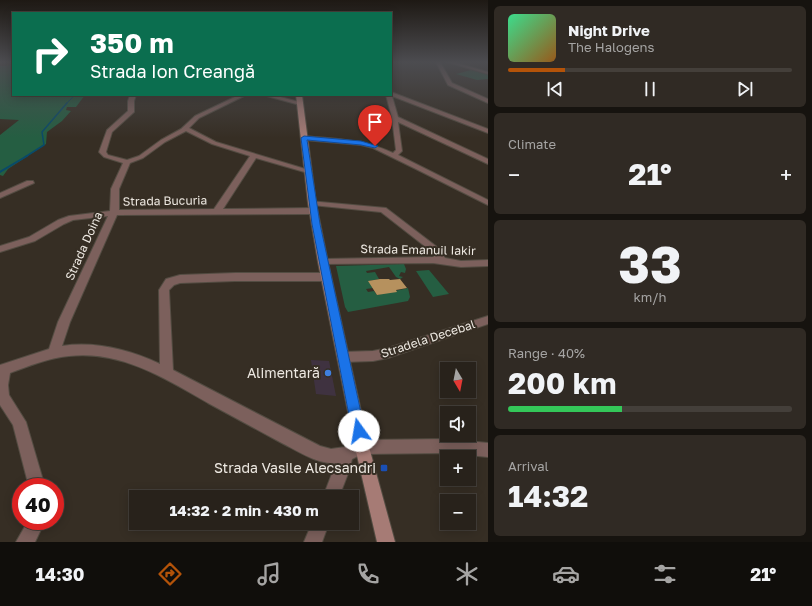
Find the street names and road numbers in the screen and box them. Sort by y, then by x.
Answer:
street label: Strada Bucuria [123,192,207,209]
street label: Strada Doina [62,209,105,283]
street label: Strada Emanuil Iakir [360,241,476,258]
street label: Stradela Decebal [379,316,477,361]

